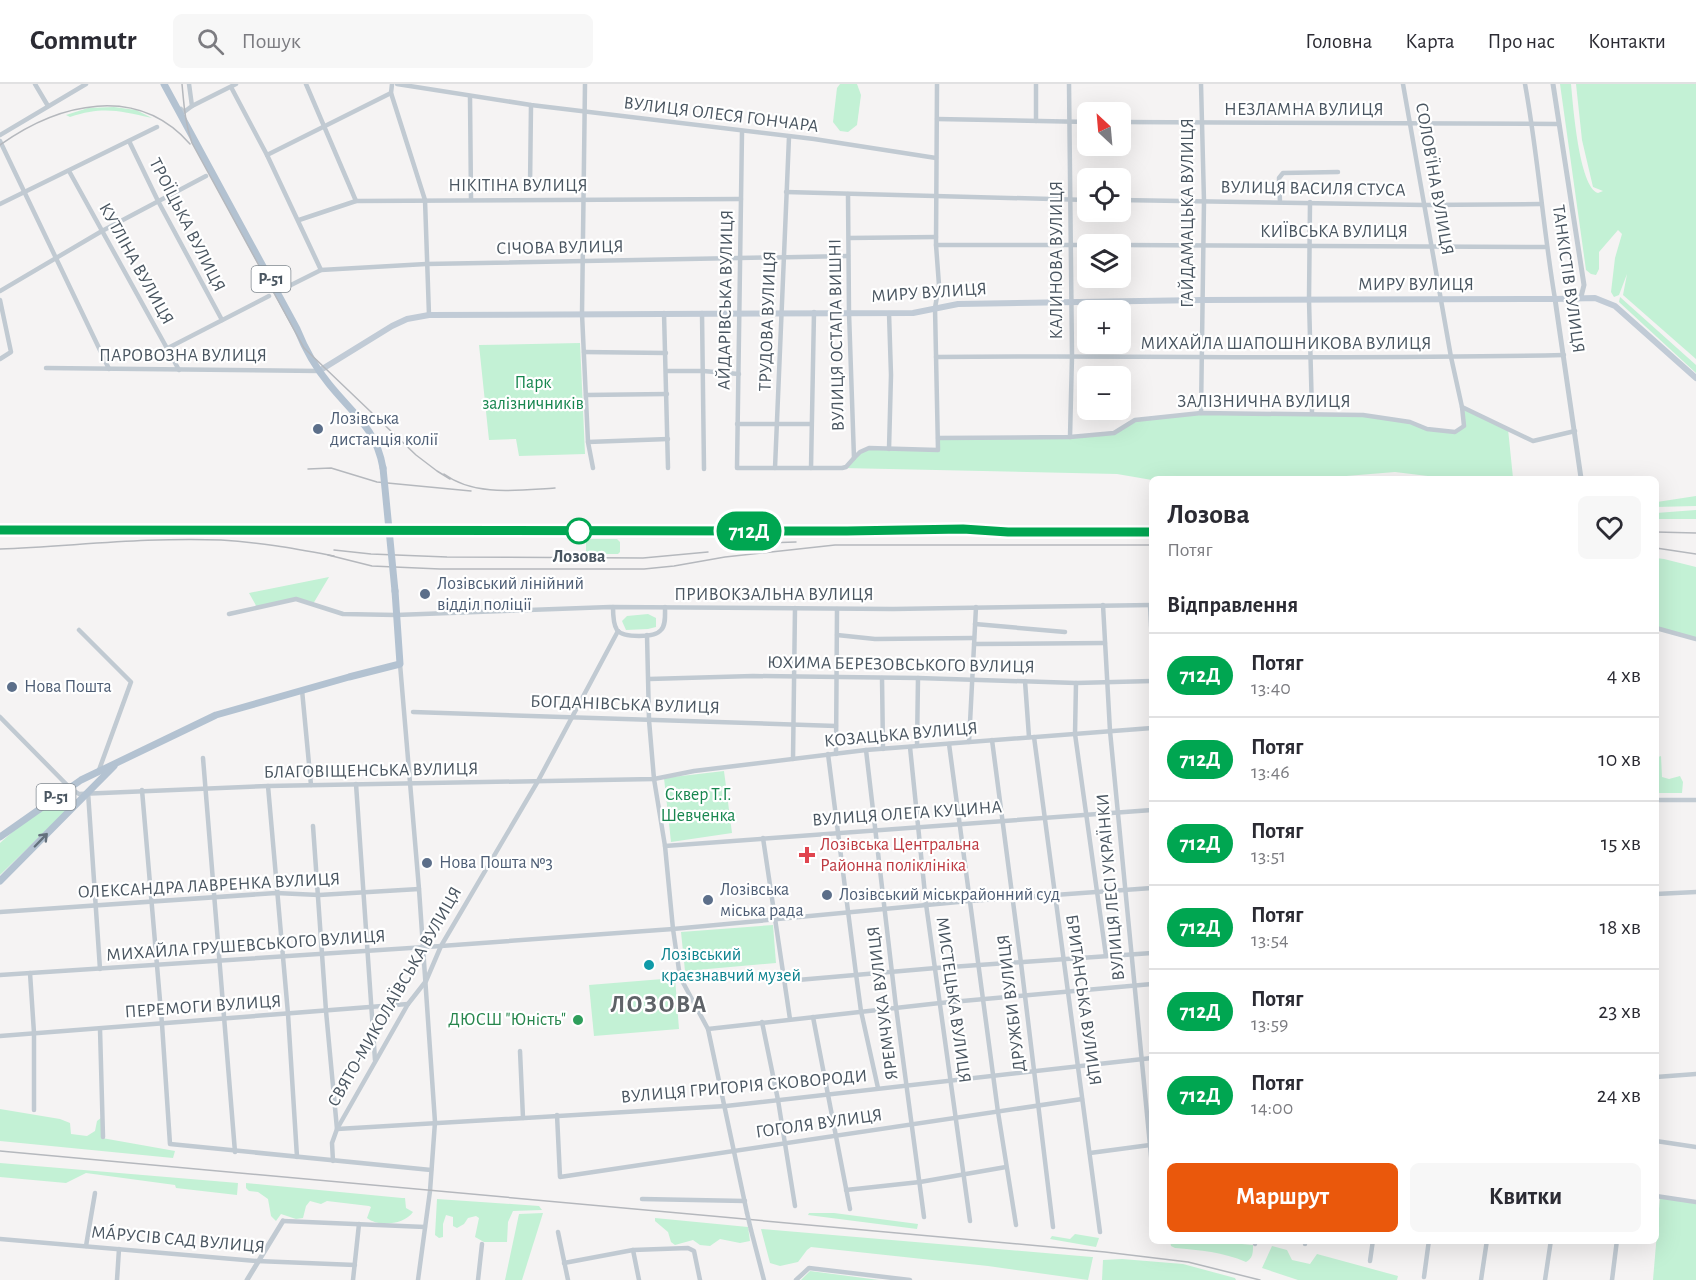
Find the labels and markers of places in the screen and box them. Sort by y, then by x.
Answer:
place label: Лозівська дистанція колії [330,410,438,449]
marker: Лозівська дистанція колії [311,422,325,436]
marker: Лозова [566,518,592,544]
place label: Лозова [552,548,606,566]
place label: Лозівський лінійний відділ поліції [437,575,584,614]
marker: Лозівський лінійний відділ поліції [418,587,432,601]
place label: Нова Пошта [24,678,112,696]
marker: Нова Пошта [5,680,19,694]
place label: Лозівська Центральна Районна поліклініка [820,836,980,875]
marker: Лозівська Центральна Районна поліклініка [798,846,816,864]
place label: Нова Пошта №3 [439,854,553,872]
marker: Нова Пошта №3 [420,856,434,870]
place label: Лозівська міська рада [720,881,804,920]
place label: Лозівський міськрайонний суд [839,886,1060,904]
marker: Лозівський міськрайонний суд [820,888,834,902]
marker: Лозівська міська рада [701,893,715,907]
place label: Лозівський краєзнавчий музей [661,946,801,985]
marker: Лозівський краєзнавчий музей [642,958,656,972]
place label: ДЮСШ "Юність" [448,1011,566,1029]
marker: ДЮСШ "Юність" [571,1013,585,1027]

